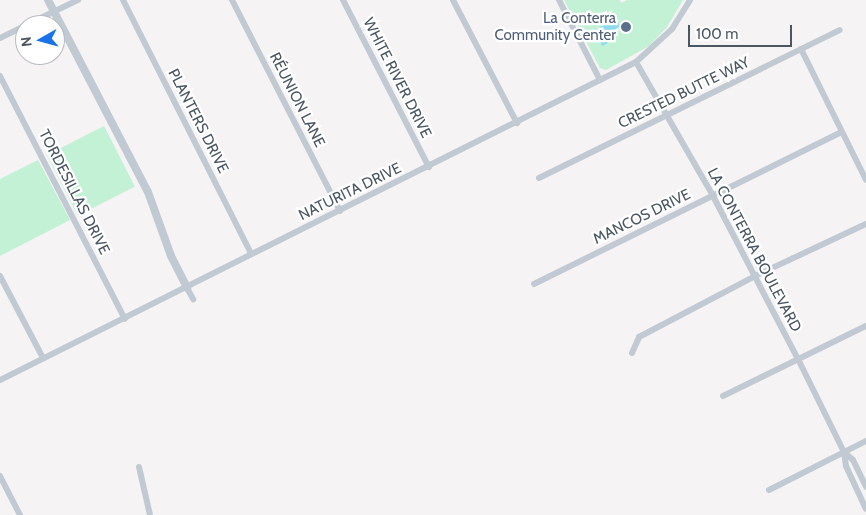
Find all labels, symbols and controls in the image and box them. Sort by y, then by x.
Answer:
place label: La Conterra Community Center [495,9,616,44]
north arrow [15,15,65,65]
street label: WHITE RIVER DRIVE [359,15,435,141]
scale bar [691,15,795,47]
marker: La Conterra Community Center [620,21,632,33]
text: 100 m [696,25,738,43]
text: N [17,36,36,48]
street label: RÉUNION LANE [265,50,329,150]
street label: CRESTED BUTTE WAY [615,53,753,133]
street label: PLANTERS DRIVE [164,66,232,176]
street label: TORDESILLAS DRIVE [35,127,113,257]
street label: NATURITA DRIVE [296,159,404,225]
street label: LA CONTERRA BOULEVARD [703,165,805,335]
street label: MANCOS DRIVE [590,186,694,248]

